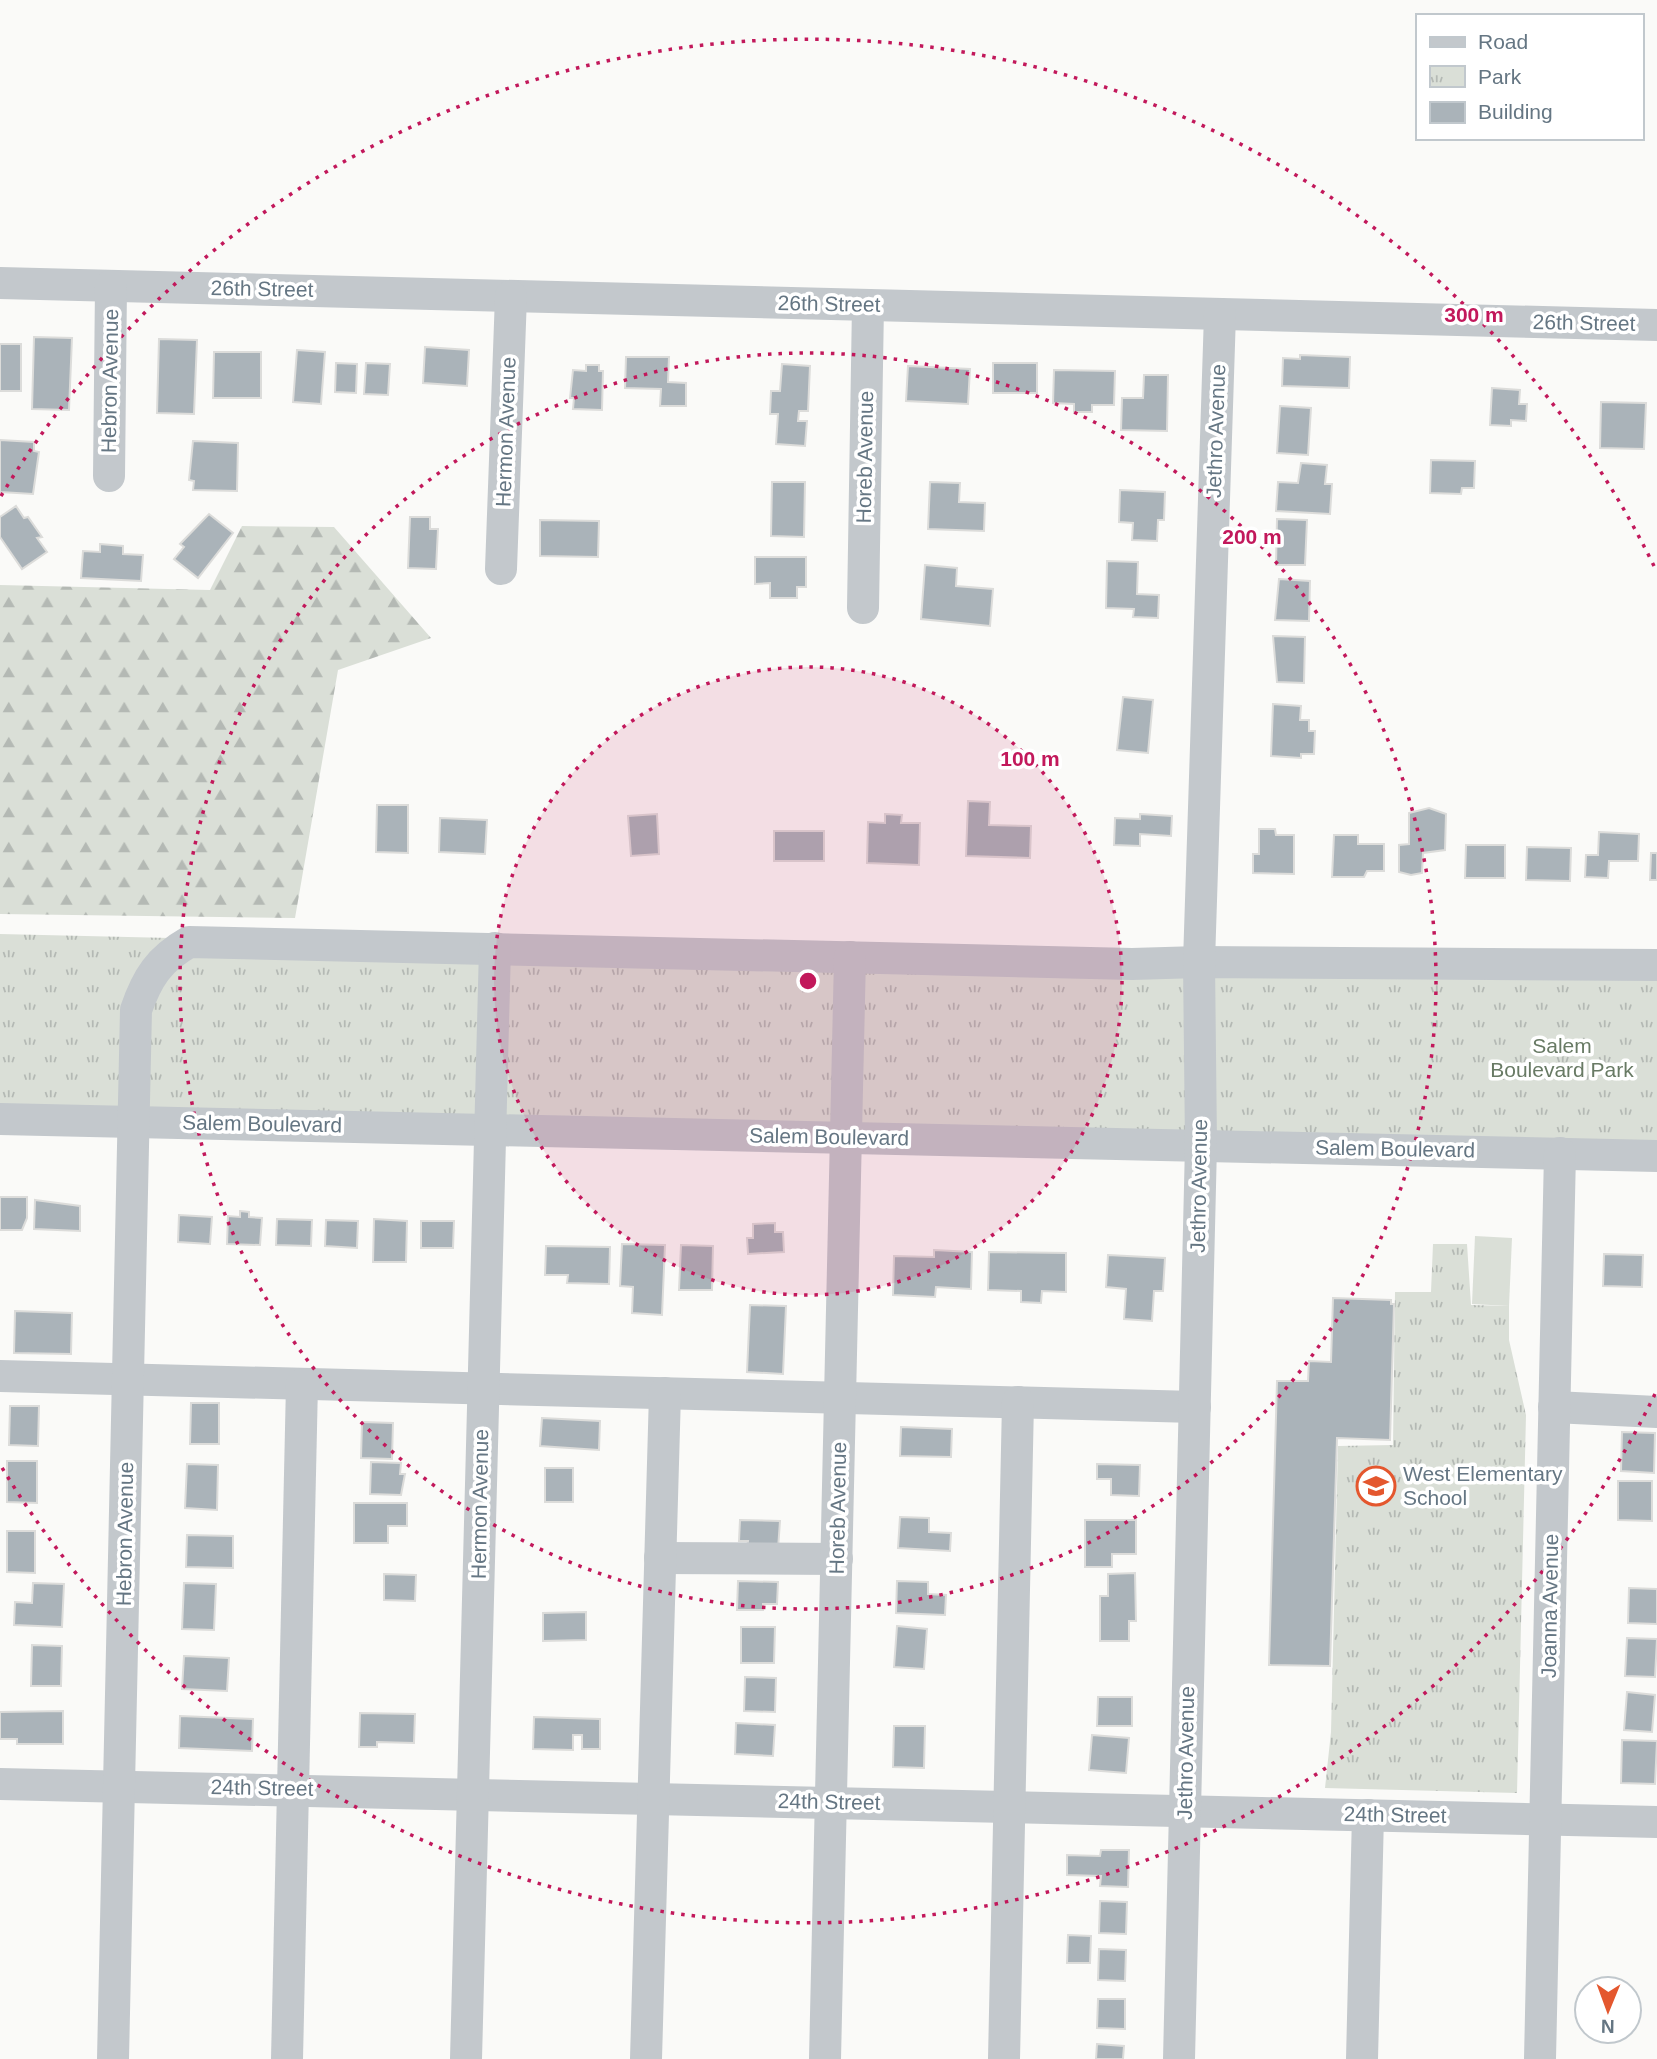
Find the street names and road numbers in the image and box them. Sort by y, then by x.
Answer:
street label: 26th Street [210,276,314,301]
street label: 26th Street [777,291,881,316]
street label: Hebron Avenue [97,309,122,453]
street label: 26th Street [1532,310,1636,335]
street label: Hermon Avenue [491,357,520,507]
street label: Jethro Avenue [1202,364,1229,498]
street label: Horeb Avenue [852,390,877,524]
street label: Salem Boulevard [182,1111,342,1136]
street label: Jethro Avenue [1186,1119,1211,1253]
street label: Salem Boulevard [749,1124,909,1149]
street label: Salem Boulevard [1315,1136,1475,1161]
street label: Hermon Avenue [467,1429,492,1579]
street label: Horeb Avenue [825,1441,850,1575]
street label: Hebron Avenue [112,1462,137,1606]
street label: Joanna Avenue [1537,1534,1562,1678]
street label: Jethro Avenue [1173,1686,1198,1820]
street label: 24th Street [210,1775,314,1800]
street label: 24th Street [777,1789,881,1814]
street label: 24th Street [1343,1802,1447,1827]

